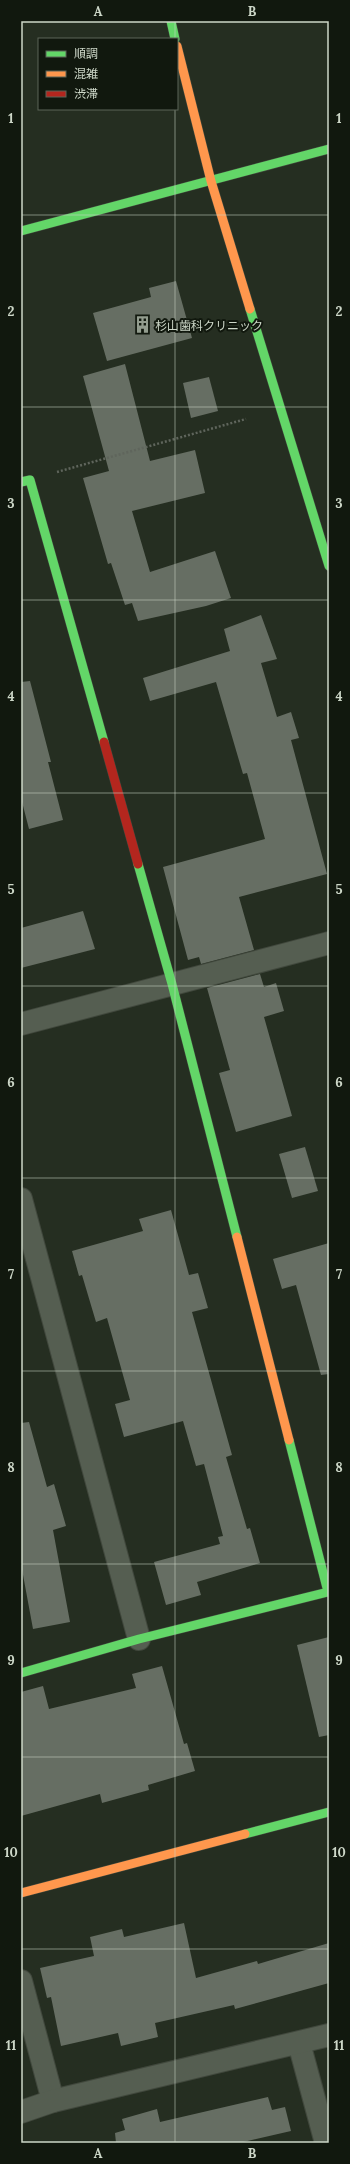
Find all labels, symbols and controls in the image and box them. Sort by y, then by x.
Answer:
text: A [94,3,103,20]
text: B [248,3,257,20]
legend [38,38,178,110]
text: 順調 [74,46,98,61]
text: 混雑 [74,66,98,81]
text: 渋滞 [74,86,98,101]
text: 1 [8,110,14,127]
text: 1 [336,110,342,127]
text: 2 [8,303,15,320]
text: 2 [336,303,343,320]
building icon: 杉山歯科クリニック [132,315,152,335]
place label: 杉山歯科クリニック [155,318,263,333]
text: 3 [7,495,15,512]
text: 3 [335,495,343,512]
text: 4 [7,688,15,705]
text: 4 [335,688,343,705]
text: 5 [7,881,15,898]
text: 5 [335,881,343,898]
text: 6 [7,1074,15,1091]
text: 6 [335,1074,343,1091]
text: 7 [8,1266,14,1283]
text: 7 [336,1266,342,1283]
text: 8 [7,1459,15,1476]
text: 8 [335,1459,343,1476]
text: 9 [7,1652,15,1669]
text: 9 [335,1652,343,1669]
text: 10 [4,1844,18,1861]
text: 10 [332,1844,346,1861]
text: 11 [6,2037,16,2054]
text: 11 [334,2037,344,2054]
text: A [94,2145,103,2162]
text: B [248,2145,257,2162]

